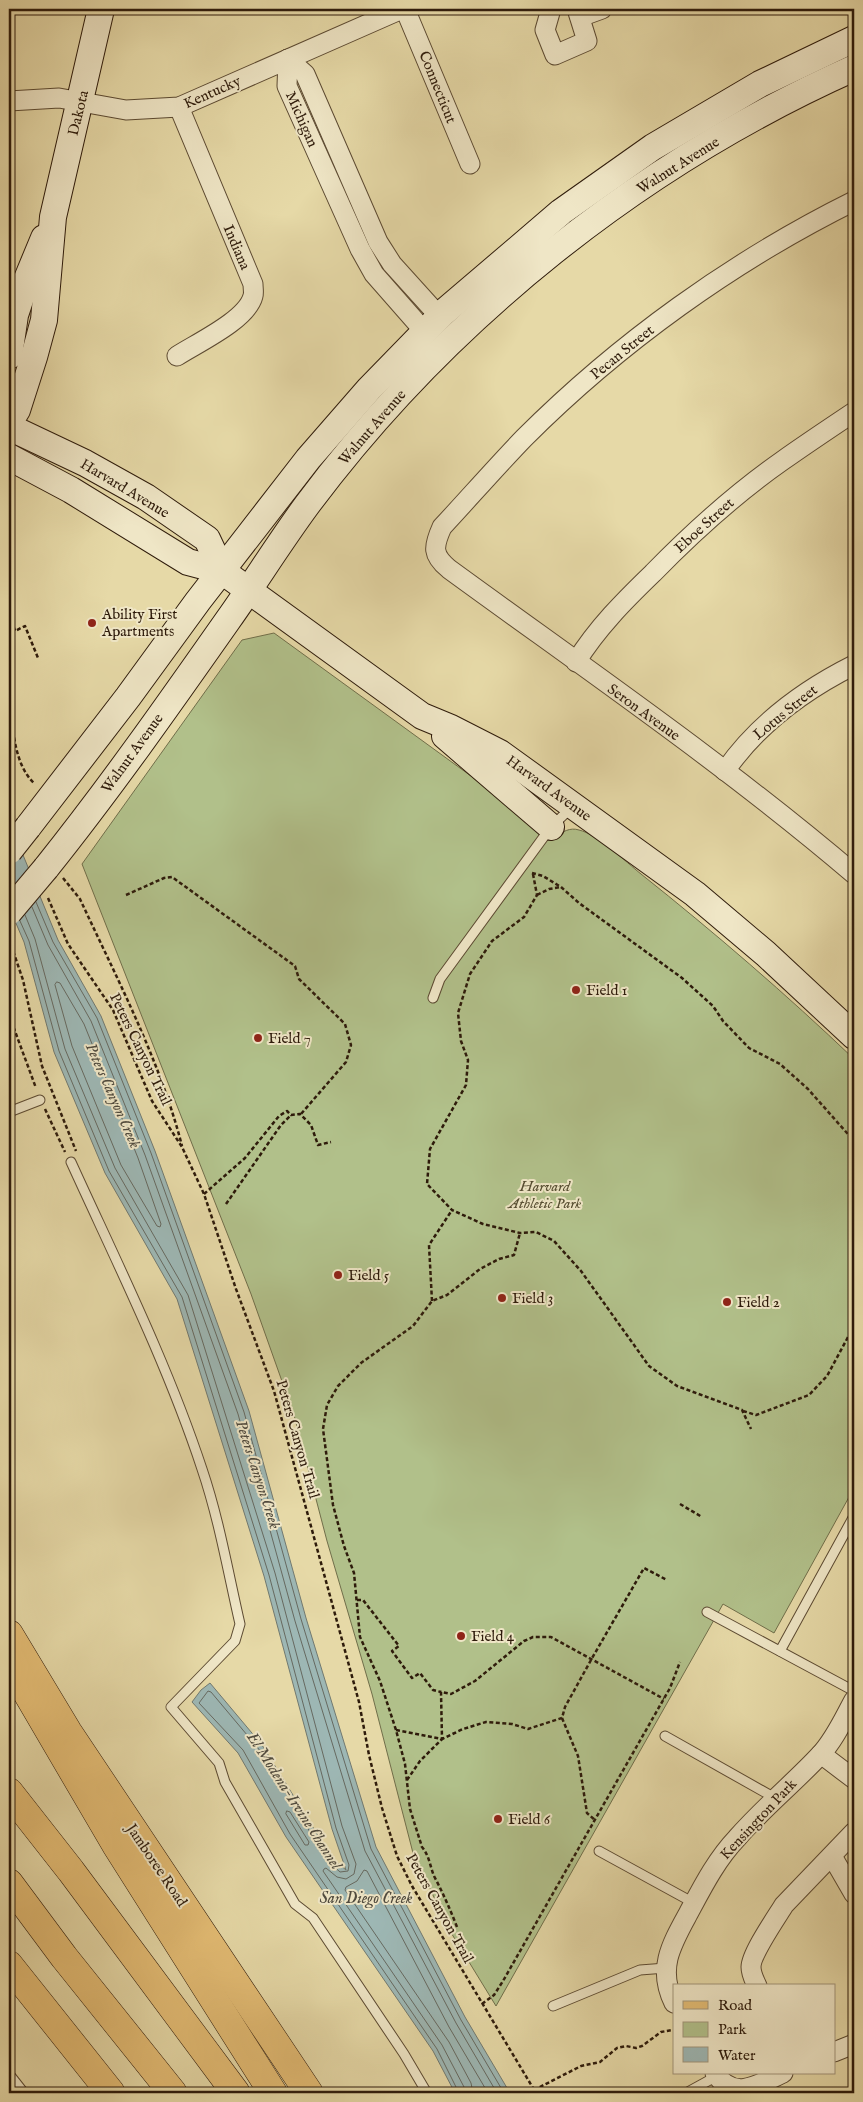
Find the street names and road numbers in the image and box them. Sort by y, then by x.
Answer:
street label: Connecticut [414,48,461,126]
street label: Kentucky [181,71,244,113]
street label: Dakota [64,88,93,138]
street label: Michigan [281,88,322,150]
street label: Walnut Avenue [633,132,723,198]
street label: Indiana [219,222,255,273]
street label: Pecan Street [586,321,658,384]
street label: Walnut Avenue [334,386,410,469]
street label: Harvard Avenue [77,454,173,523]
street label: Eboe Street [671,494,738,557]
street label: Seron Avenue [604,680,684,745]
street label: Lotus Street [749,681,821,744]
street label: Walnut Avenue [97,710,168,797]
street label: Harvard Avenue [502,751,595,826]
street label: Peters Canyon Trail [105,990,176,1109]
street label: Peters Canyon Trail [271,1377,324,1502]
street label: Kensington Park [716,1774,801,1864]
street label: Jamboree Road [121,1818,192,1911]
street label: Peters Canyon Trail [401,1850,478,1967]

